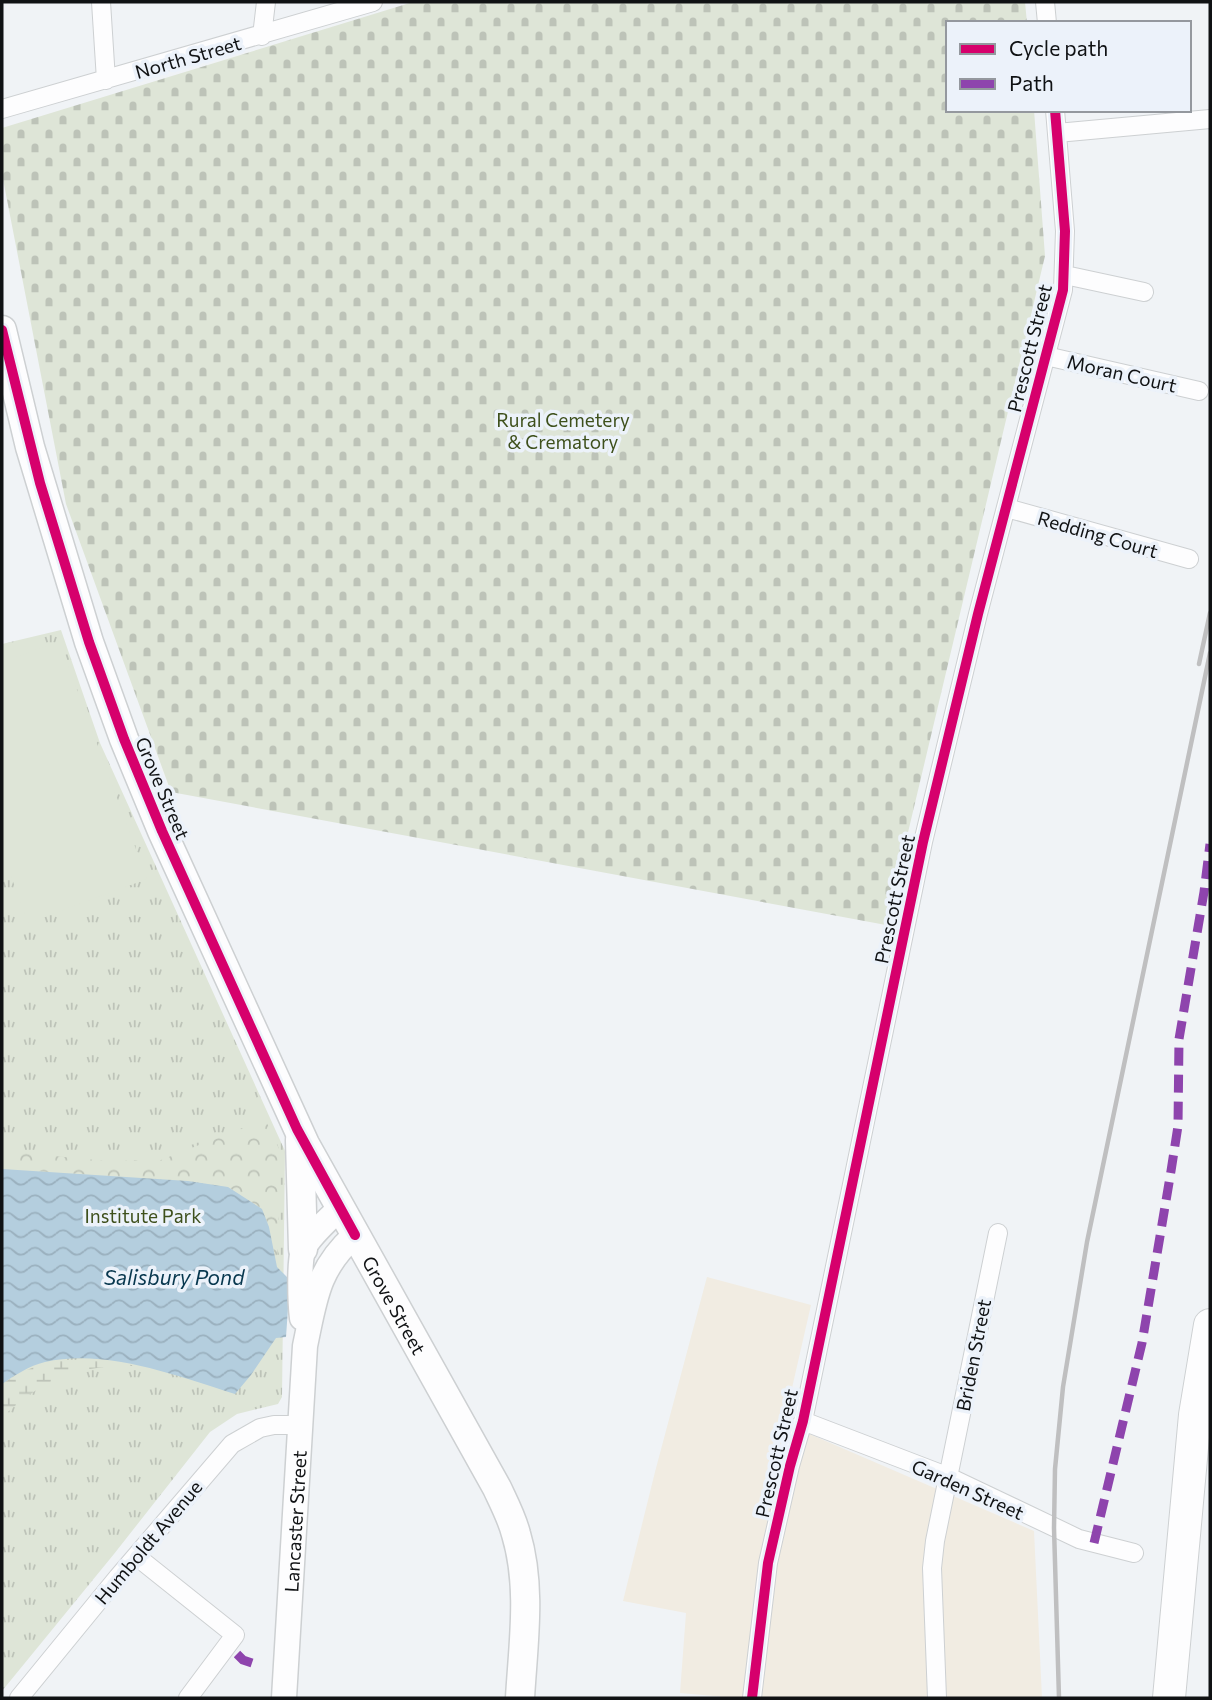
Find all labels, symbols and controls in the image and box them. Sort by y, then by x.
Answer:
legend [946,21,1191,112]
street label: North Street [132,31,244,83]
text: Cycle path [1009,35,1108,60]
text: Path [1009,70,1054,95]
street label: Prescott Street [1002,281,1056,415]
street label: Moran Court [1065,349,1179,397]
park label: Rural Cemetery & Crematory [496,408,630,453]
street label: Redding Court [1035,506,1161,562]
street label: Grove Street [131,733,195,843]
street label: Prescott Street [869,832,919,966]
park label: Institute Park [85,1204,201,1227]
street label: Grove Street [358,1252,431,1358]
water label: Salisbury Pond [104,1264,245,1289]
street label: Briden Street [951,1297,995,1413]
street label: Prescott Street [750,1386,802,1520]
street label: Lancaster Street [279,1449,310,1593]
street label: Garden Street [908,1454,1028,1524]
street label: Humboldt Avenue [90,1475,206,1609]

